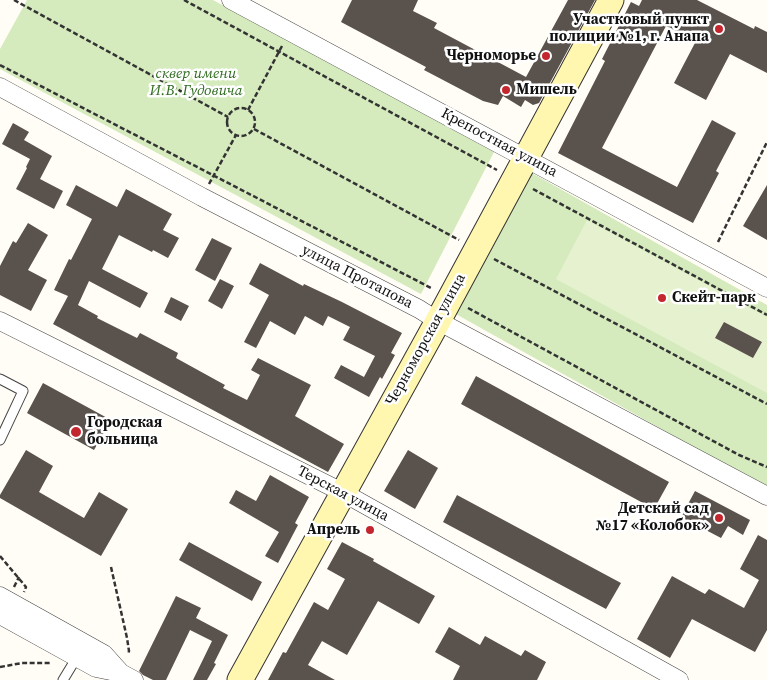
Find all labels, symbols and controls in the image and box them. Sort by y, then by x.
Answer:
place label: Участковый пункт полиции №1, г. Анапа [549,11,709,46]
marker: Участковый пункт полиции №1, г. Анапа [713,23,725,35]
place label: Черноморье [446,47,536,65]
marker: Черноморье [540,50,552,62]
park label: сквер имени И.В. Гудовича [149,65,243,100]
place label: Мишель [516,81,577,99]
marker: Мишель [500,84,512,96]
street label: Крепостная улица [438,105,560,181]
street label: улица Протапова [298,241,416,313]
street label: Черноморская улица [382,271,470,409]
place label: Скейт-парк [672,289,756,307]
marker: Скейт-парк [656,292,668,304]
place label: Городская больница [87,414,162,449]
marker: Городская больница [69,425,83,439]
street label: Терская улица [294,462,392,526]
place label: Детский сад №17 «Колобок» [596,500,709,535]
marker: Детский сад №17 «Колобок» [713,512,725,524]
place label: Апрель [307,521,360,539]
marker: Апрель [364,524,376,536]

